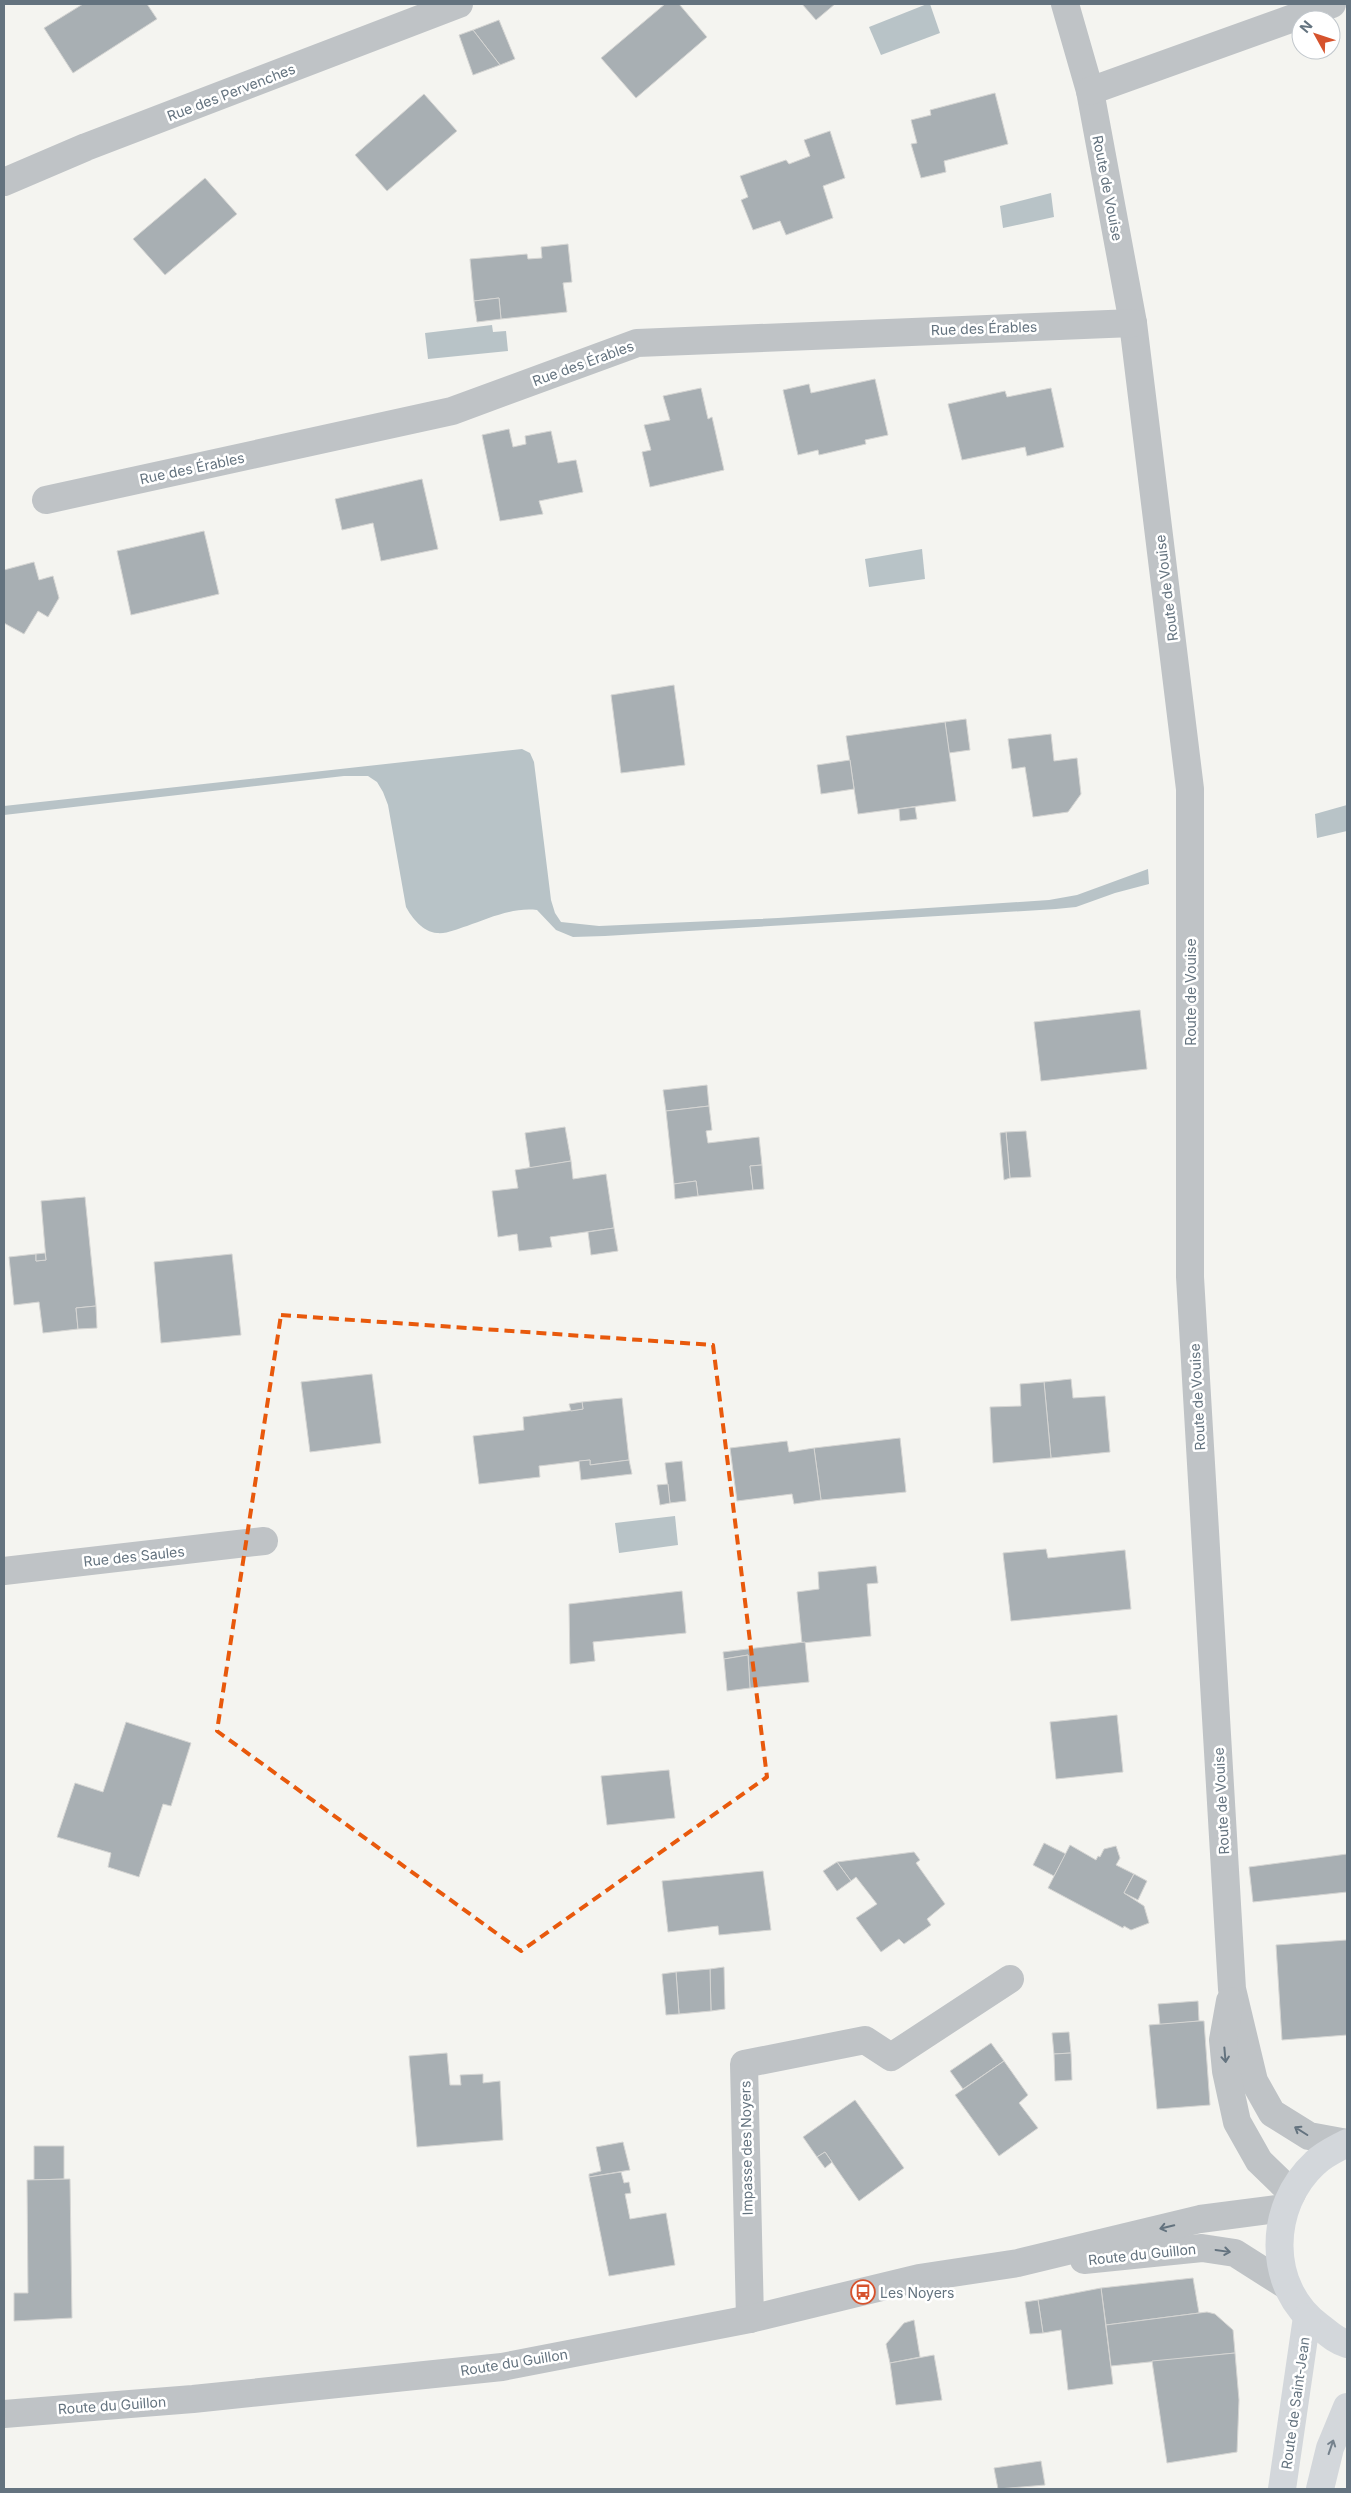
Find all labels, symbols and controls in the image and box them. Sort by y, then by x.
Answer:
north arrow [1291,10,1341,60]
text: N [1296,17,1316,36]
street label: Rue des Pervenches [165,60,297,124]
street label: Route de Vouise [1089,134,1127,242]
street label: Rue des Érables [930,318,1038,338]
street label: Rue des Érables [530,337,636,389]
street label: Rue des Érables [138,449,246,487]
street label: Route de Vouise [1151,534,1181,642]
street label: Route de Vouise [1182,938,1199,1046]
street label: Route de Vouise [1186,1343,1208,1451]
street label: Rue des Saules [83,1542,185,1570]
street label: Route de Vouise [1210,1747,1232,1855]
one-way arrow [1220,2047,1230,2063]
street label: Impasse des Noyers [736,2081,756,2215]
one-way arrow [1294,2126,1308,2136]
one-way arrow [1160,2223,1176,2232]
street label: Route du Guillon [1087,2240,1197,2268]
one-way arrow [1215,2246,1231,2256]
bus stop icon: Les Noyers [850,2279,876,2305]
place label: Les Noyers [880,2284,955,2301]
street label: Route de Saint-Jean [1277,2336,1313,2470]
street label: Route du Guillon [459,2345,569,2379]
street label: Route du Guillon [57,2393,167,2417]
one-way arrow [1326,2440,1336,2456]

